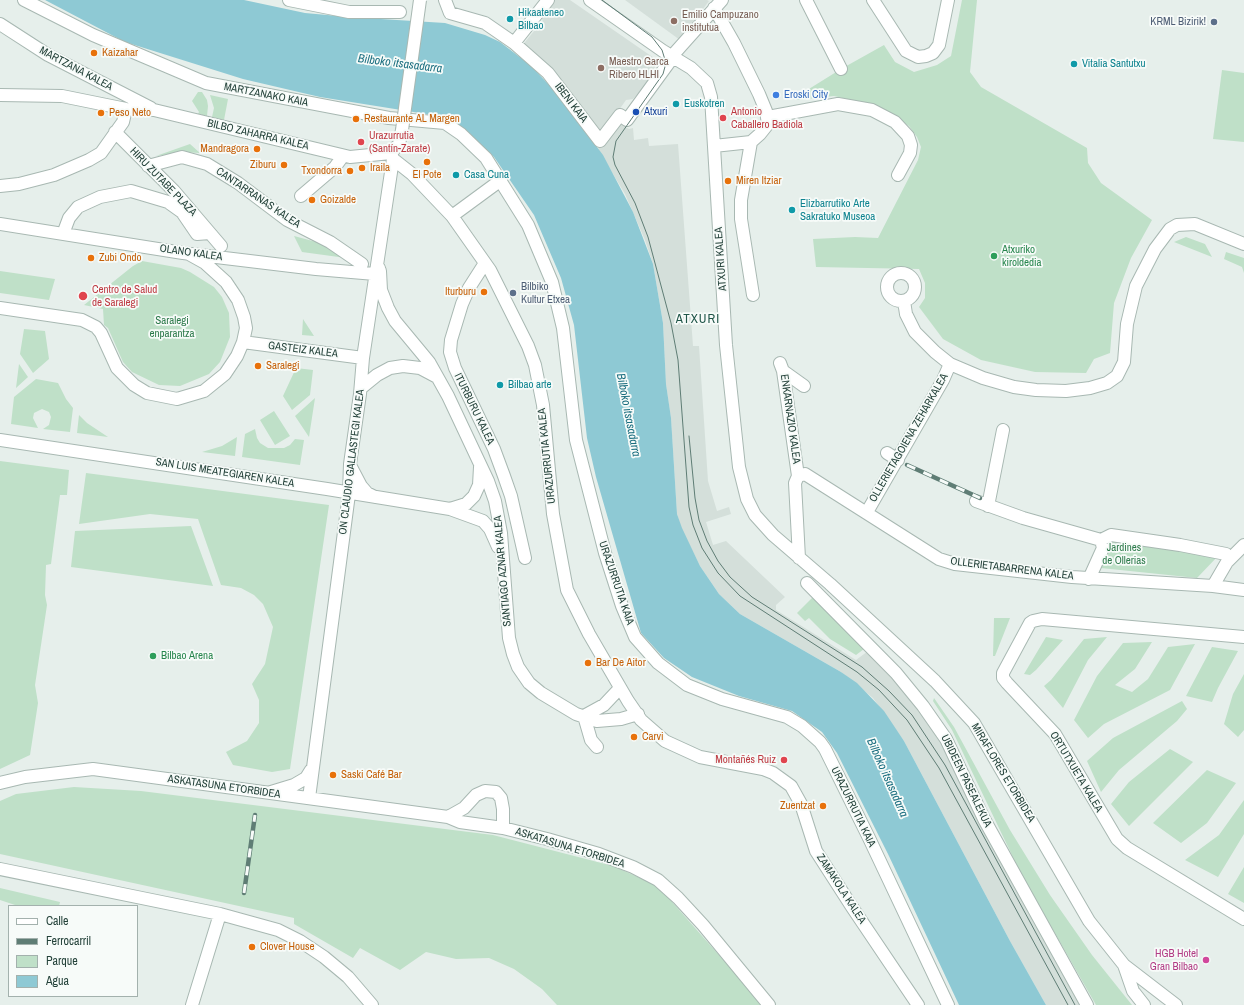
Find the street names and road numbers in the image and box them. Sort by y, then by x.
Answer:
street label: MARTZANA KALEA [37,44,115,94]
street label: MARTZANAKO KAIA [223,80,309,110]
street label: IBENI KAIA [552,80,590,126]
street label: BILBO ZAHARRA KALEA [206,117,310,153]
street label: HIRU ZUTABE PLAZA [127,145,199,219]
street label: CANTARRANAS KALEA [213,165,303,231]
street label: ATXURI KALEA [712,227,730,291]
street label: OLANO KALEA [159,242,223,264]
street label: GASTEIZ KALEA [267,339,339,361]
street label: ITURBURU KALEA [451,371,497,447]
street label: OLLERIETAGOIENA ZEHARKALEA [867,371,951,505]
street label: ENKARNAZIO KALEA [777,373,803,465]
street label: ON CLAUDIO GALLASTEGI KALEA [337,389,367,535]
street label: URAZURRUTIA KALEA [535,407,559,505]
street label: SAN LUIS MEATEGIAREN KALEA [155,456,295,490]
street label: SANTIAGO AZNAR KALEA [492,515,514,627]
street label: URAZURRUTIA KAIA [595,539,637,627]
street label: OLLERIETABARRENA KALEA [950,555,1074,583]
street label: MIRAFLORES ETORBIDEA [968,721,1038,825]
street label: ORTUTXUETA KALEA [1047,729,1105,815]
street label: UBIDEEN PASEALEKUA [938,732,994,830]
street label: URAZURRUTIA KAIA [828,765,878,849]
street label: ASKATASUNA ETORBIDEA [167,773,281,801]
street label: ASKATASUNA ETORBIDEA [514,825,626,871]
street label: ZAMAKOLA KALEA [813,852,869,926]

